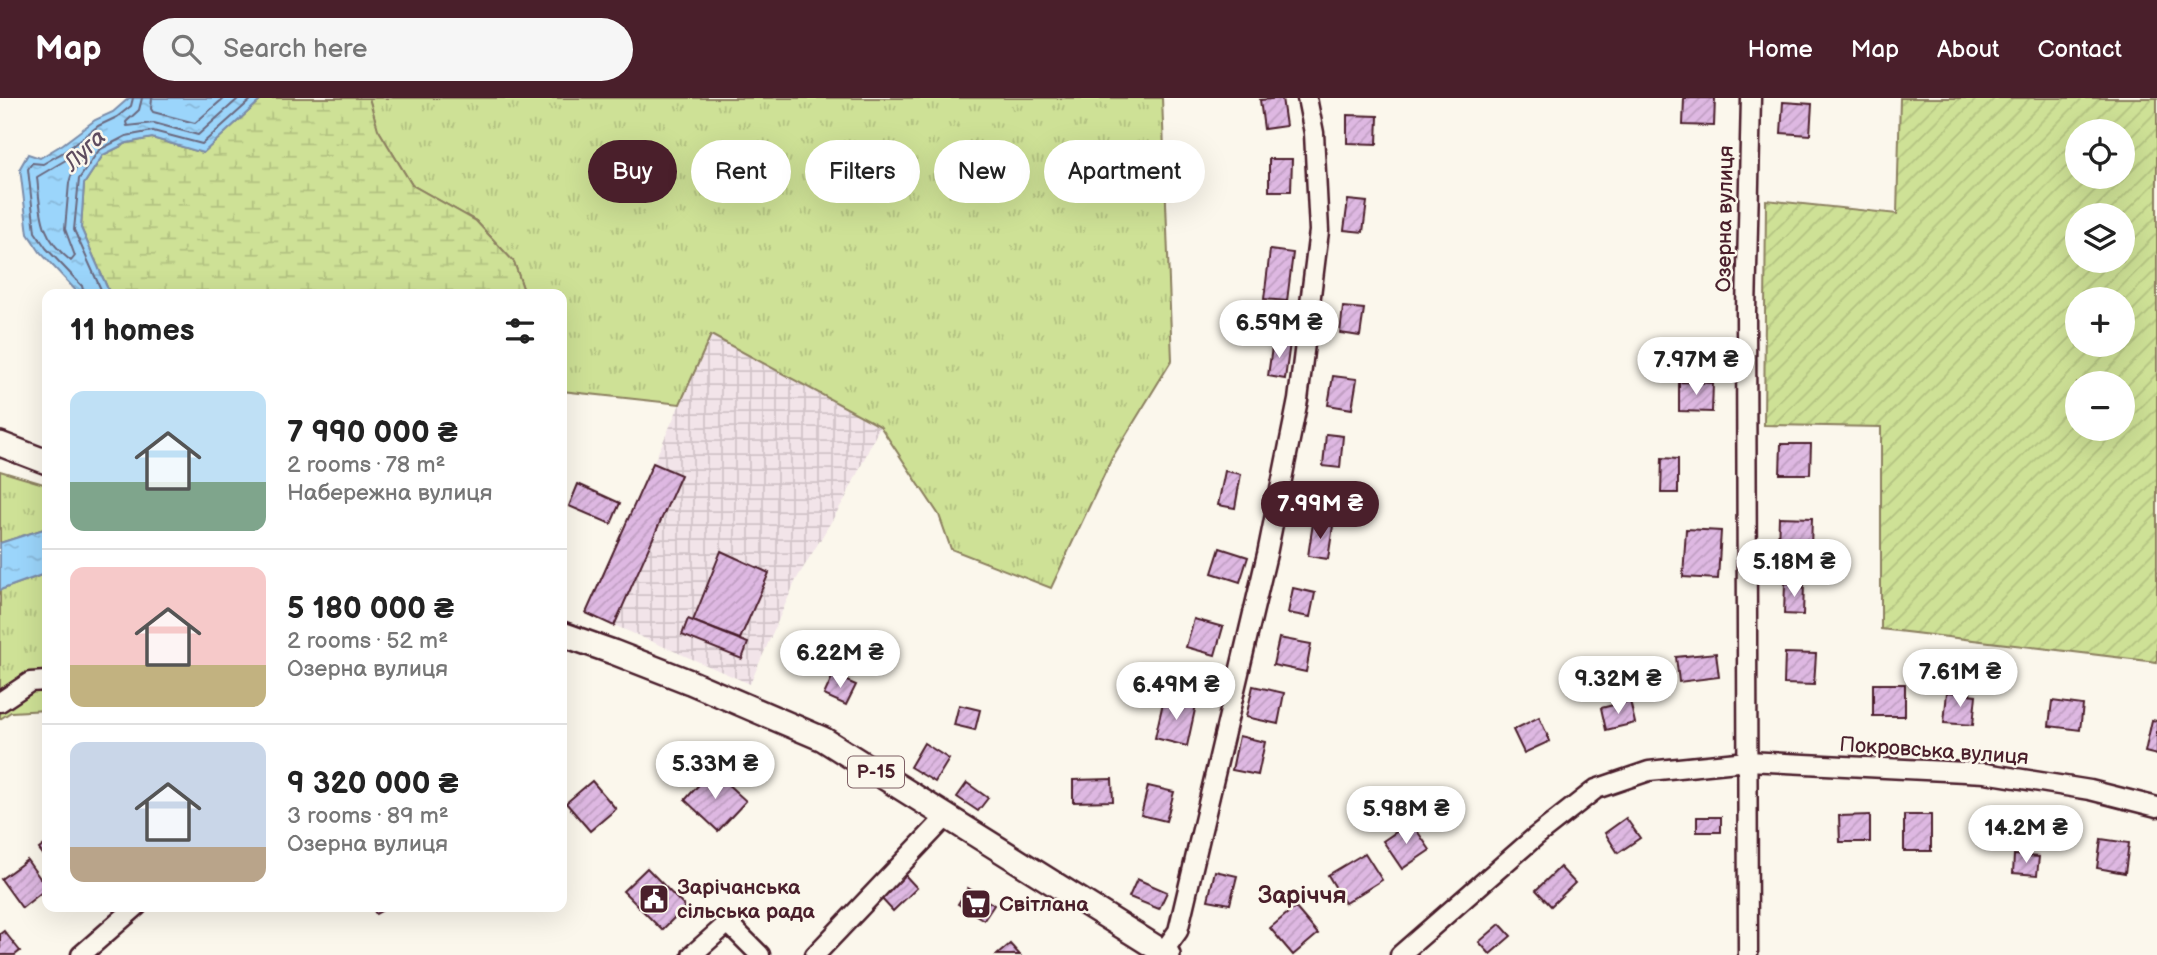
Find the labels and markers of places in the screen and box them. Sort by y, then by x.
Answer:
pin: 6.59M ₴ [1214,300,1344,360]
pin: 7.97M ₴ [1631,338,1761,397]
pin: 7.99M ₴ [1255,482,1385,541]
pin: 5.18M ₴ [1729,540,1859,599]
pin: 6.22M ₴ [775,630,905,690]
pin: 7.61M ₴ [1895,650,2025,709]
pin: 9.32M ₴ [1553,656,1683,716]
pin: 6.49M ₴ [1111,662,1241,722]
pin: 5.33M ₴ [650,742,780,801]
pin: 5.98M ₴ [1341,786,1471,846]
pin: 14.2M ₴ [1961,806,2091,865]
place label: Зарічанська сільська рада [677,875,816,924]
public building icon: Зарічанська сільська рада [637,882,671,916]
supermarket icon: Світлана [959,887,993,921]
place label: Світлана [999,892,1089,917]

